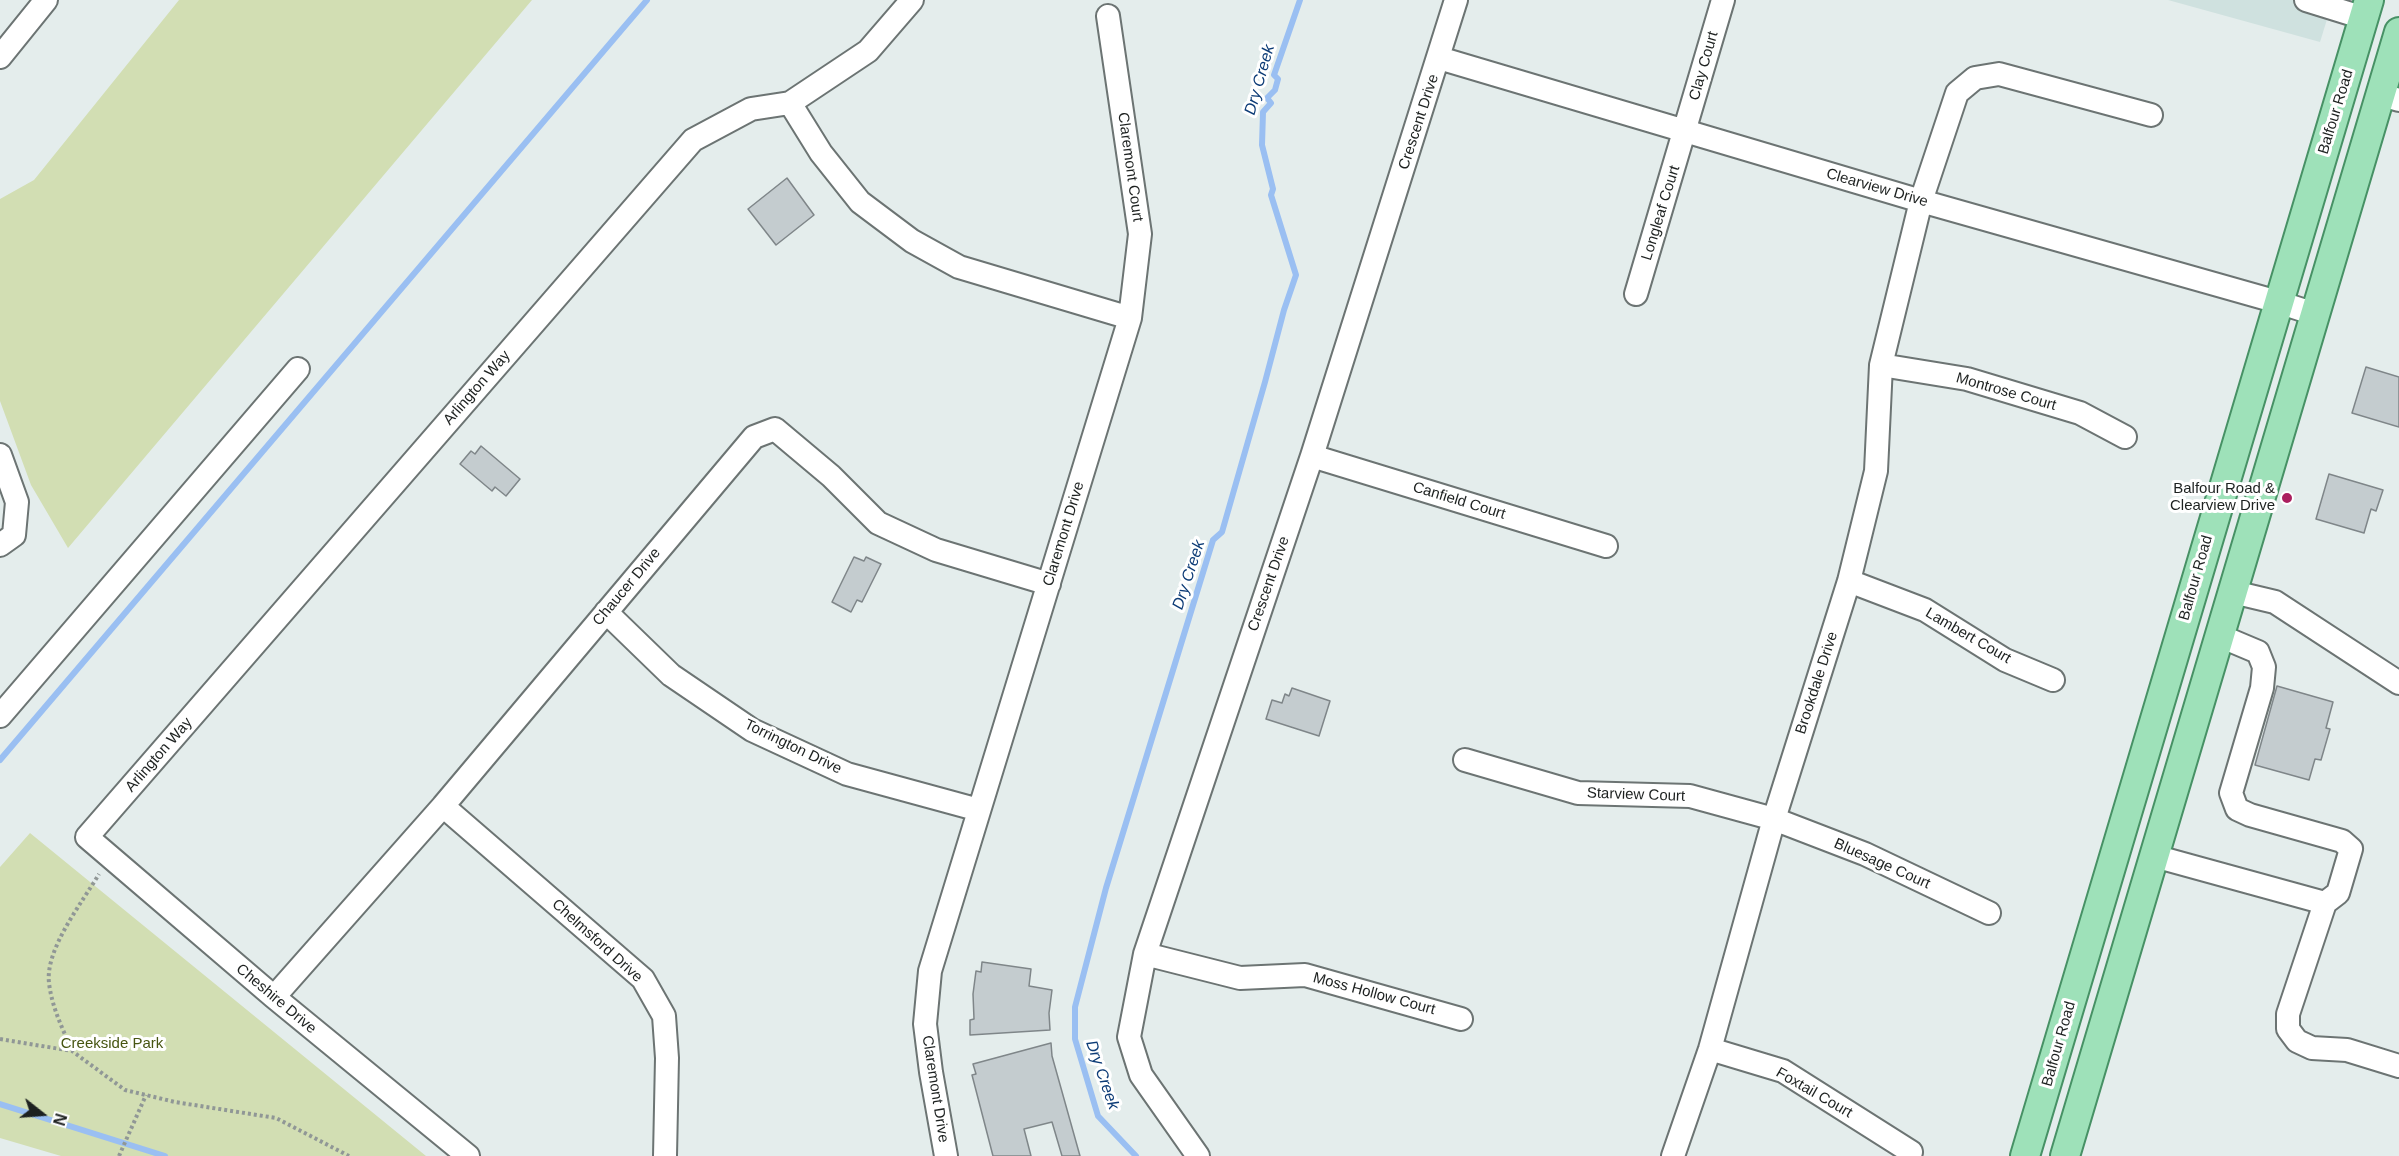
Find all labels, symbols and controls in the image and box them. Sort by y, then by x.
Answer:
street label: Clay Court [1686,29,1722,103]
water label: Dry Creek [1241,43,1279,117]
street label: Balfour Road [2315,68,2357,156]
street label: Crescent Drive [1395,72,1443,172]
street label: Claremont Court [1113,111,1147,223]
street label: Longleaf Court [1638,163,1684,263]
street label: Clearview Drive [1824,165,1930,211]
street label: Arlington Way [440,347,514,429]
street label: Montrose Court [1954,369,2058,415]
street label: Canfield Court [1411,478,1507,524]
street label: Claremont Drive [1040,480,1088,588]
place label: Balfour Road & Clearview Drive [2170,480,2275,515]
marker: Balfour Road & Clearview Drive [2280,491,2294,505]
street label: Balfour Road [2175,533,2217,623]
street label: Crescent Drive [1244,534,1294,634]
water label: Dry Creek [1169,538,1209,612]
street label: Chaucer Drive [589,544,665,630]
street label: Lambert Court [1922,604,2014,668]
street label: Brookdale Drive [1792,629,1842,737]
street label: Arlington Way [122,714,196,796]
street label: Torrington Drive [741,716,845,778]
street label: Starview Court [1587,784,1685,806]
street label: Bluesage Court [1831,835,1933,893]
street label: Chelmsford Drive [548,896,646,986]
street label: Cheshire Drive [232,960,320,1038]
street label: Moss Hollow Court [1311,969,1437,1019]
street label: Balfour Road [2038,999,2080,1089]
street label: Claremont Drive [918,1034,952,1144]
park label: Creekside Park [61,1035,163,1053]
water label: Dry Creek [1081,1038,1123,1112]
street label: Foxtail Court [1773,1064,1855,1122]
north arrow [12,1084,72,1144]
text: N [50,1111,70,1127]

